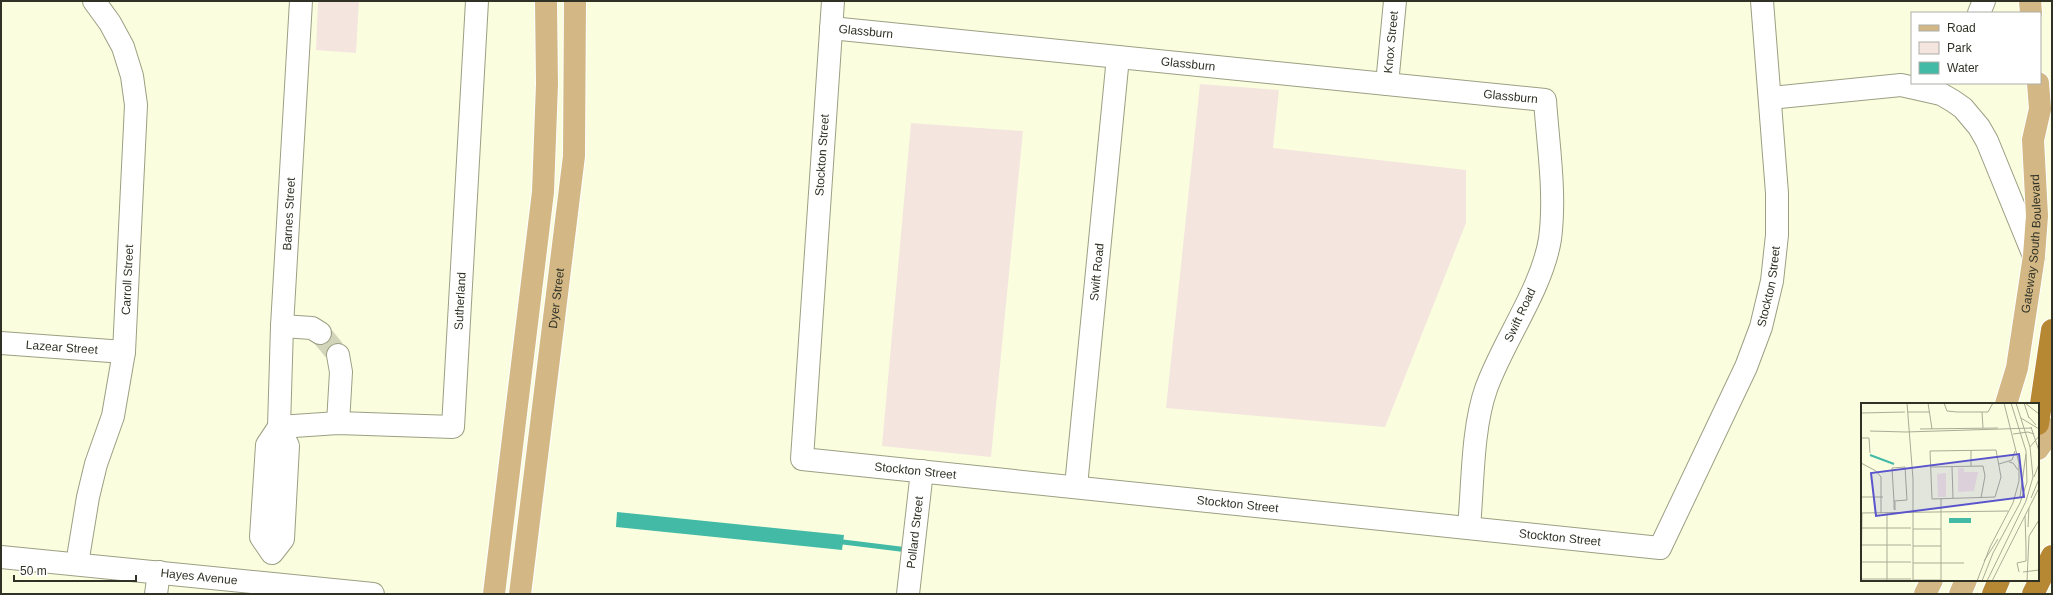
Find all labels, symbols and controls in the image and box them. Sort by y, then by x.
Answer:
street label: Knox Street [1381,10,1401,74]
legend [1911,12,2041,84]
text: Road [1947,21,1976,35]
street label: Glassburn [838,22,894,41]
text: Park [1947,41,1973,55]
street label: Glassburn [1160,54,1216,74]
text: Water [1947,61,1979,75]
street label: Glassburn [1483,87,1539,106]
street label: Stockton Street [812,113,832,196]
street label: Gateway South Boulevard [2018,174,2044,314]
street label: Barnes Street [280,176,298,251]
street label: Swift Road [1087,242,1107,302]
street label: Carroll Street [119,243,136,316]
street label: Stockton Street [1754,245,1783,328]
street label: Dyer Street [546,267,567,329]
street label: Sutherland [451,272,469,330]
street label: Swift Road [1501,286,1539,344]
street label: Lazear Street [25,338,99,357]
inset map [1861,403,2039,581]
street label: Stockton Street [874,460,958,482]
street label: Stockton Street [1196,493,1280,515]
street label: Pollard Street [904,495,926,569]
street label: Stockton Street [1518,526,1602,549]
scale bar [14,557,136,583]
text: 50 m [20,564,47,578]
street label: Hayes Avenue [160,566,238,588]

